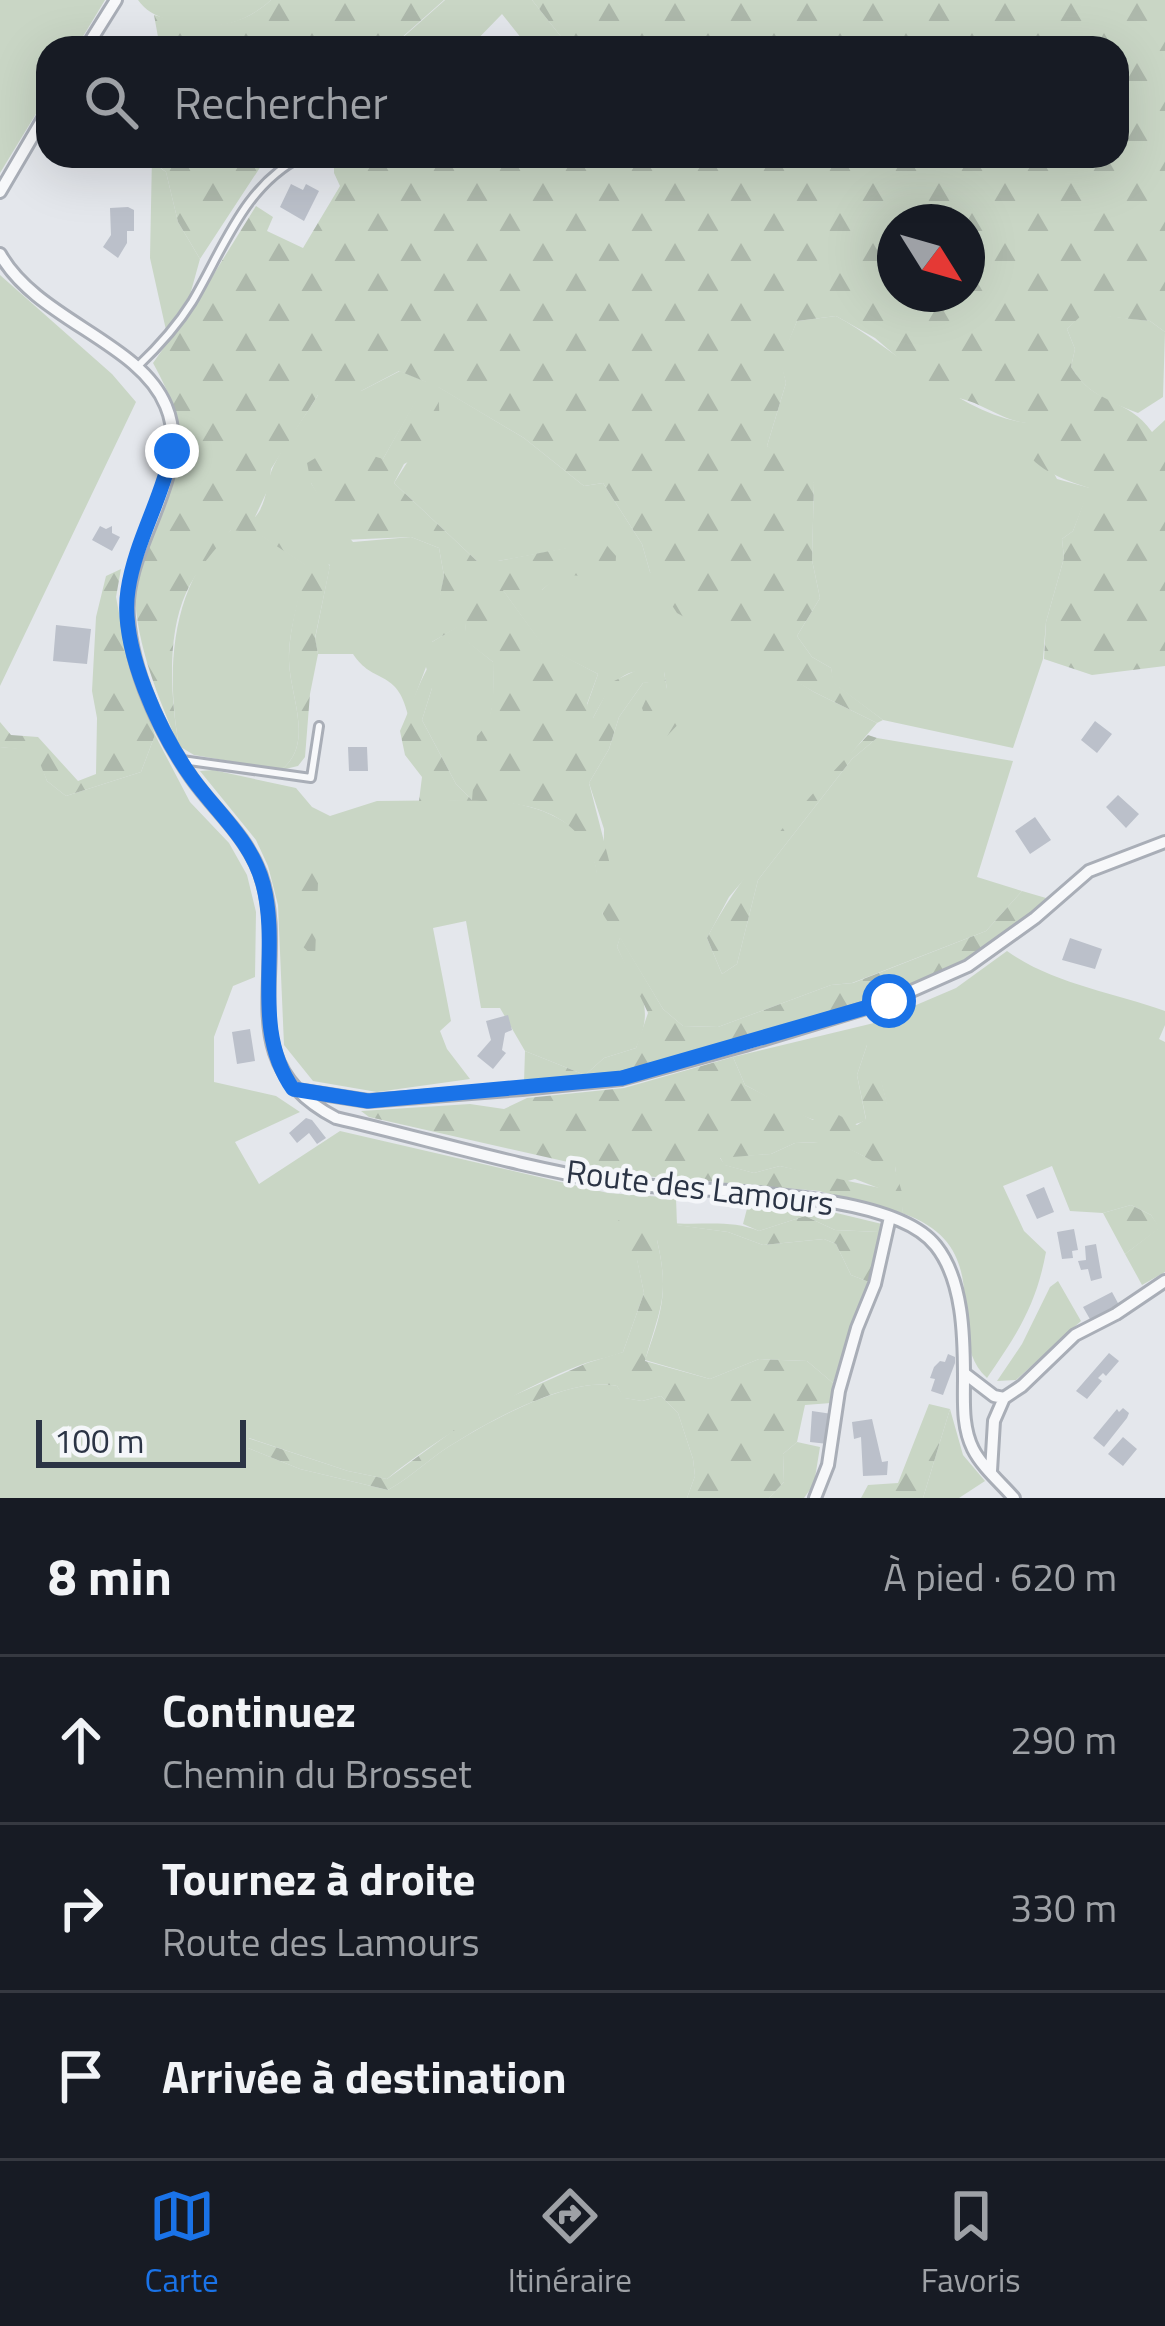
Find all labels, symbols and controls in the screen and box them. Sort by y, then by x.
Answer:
search box [36,36,1129,168]
text: Rechercher [174,68,388,136]
icon: search [78,69,144,135]
north arrow [877,204,985,312]
route end [145,424,199,478]
route start [862,974,916,1028]
street label: Route des Lamours [564,1146,836,1228]
scale bar [36,1414,246,1467]
text: 100 m [54,1416,144,1466]
text: 8 min [48,1537,172,1615]
text: À pied · 620 m [883,1547,1117,1606]
text: Continuez [162,1676,356,1744]
icon: ahead [48,1707,114,1773]
text: 290 m [1010,1710,1117,1769]
text: Chemin du Brosset [162,1744,472,1803]
text: Tournez à droite [162,1844,476,1912]
icon: right [48,1875,114,1941]
text: 330 m [1010,1878,1117,1937]
text: Route des Lamours [162,1912,480,1971]
text: Arrivée à destination [162,2042,567,2110]
icon: arrive [48,2043,114,2109]
tab: Carte [144,2183,219,2305]
tab: Itinéraire [508,2183,632,2305]
tab: Favoris [921,2183,1021,2305]

